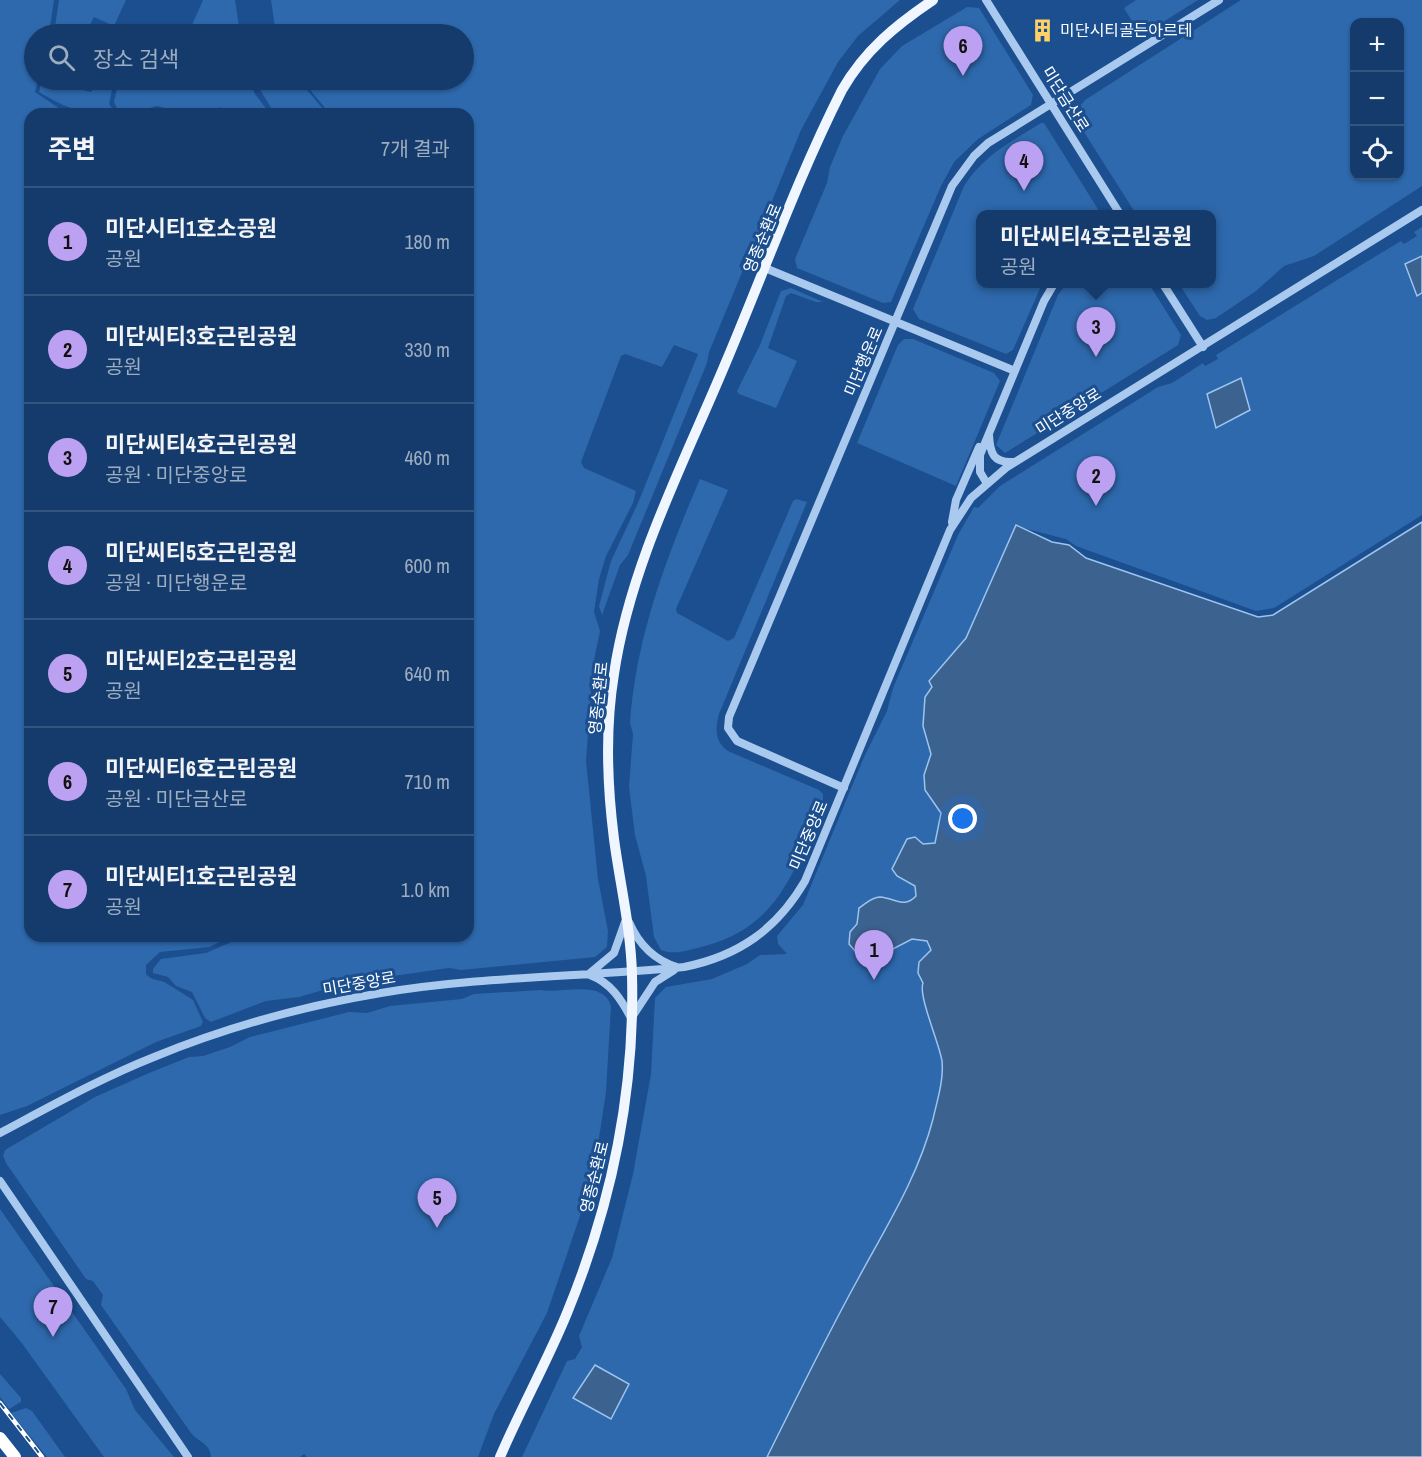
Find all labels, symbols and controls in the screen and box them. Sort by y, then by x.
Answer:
building icon: 미단시티골든아르테 [1029,17,1055,43]
map controls [1350,18,1404,180]
button: + [1350,18,1404,72]
place label: 미단시티골든아르테 [1060,19,1192,41]
search box [24,24,474,90]
pin: 6 [944,26,982,76]
icon: search [45,41,78,74]
text: 장소 검색 [93,44,179,74]
street label: 미단금산로 [1037,62,1095,136]
button: − [1350,72,1404,126]
button: locate [1350,126,1404,180]
text: 주변 [48,131,96,166]
text: 7개 결과 [381,135,450,162]
pin: 4 [1004,142,1044,191]
street label: 영종순환로 [737,200,787,276]
popup [976,210,1216,288]
text: 미단시티1호소공원 [105,213,277,243]
text: 미단씨티4호근린공원 [1000,221,1192,251]
text: 1 [63,228,72,255]
text: 180 m [404,228,450,255]
text: 공원 [105,245,142,272]
text: 공원 [1000,253,1037,280]
pin: 3 [1076,308,1116,357]
text: 미단씨티3호근린공원 [105,321,297,351]
street label: 미단행운로 [838,323,888,399]
text: 2 [63,336,72,363]
text: 330 m [404,336,450,363]
text: 공원 [105,353,142,380]
street label: 미단중앙로 [1031,382,1105,440]
text: 미단씨티4호근린공원 [105,429,297,459]
text: 3 [63,444,72,471]
text: 460 m [404,444,450,471]
pin: 2 [1076,456,1116,506]
text: 공원 · 미단중앙로 [105,461,247,488]
text: 미단씨티5호근린공원 [105,537,297,567]
text: 4 [63,552,72,579]
text: 600 m [404,552,450,579]
text: 공원 · 미단행운로 [105,569,247,596]
text: 미단씨티2호근린공원 [105,645,297,675]
text: 5 [63,660,72,687]
text: 640 m [404,660,450,687]
street label: 영종순환로 [583,660,613,736]
text: 공원 [105,677,142,704]
text: 미단씨티6호근린공원 [105,753,297,783]
text: 6 [63,768,72,795]
text: 710 m [404,768,450,795]
text: 공원 · 미단금산로 [105,785,247,812]
street label: 미단중앙로 [783,797,833,873]
your location [948,804,977,833]
text: 미단씨티1호근린공원 [105,861,297,891]
text: 7 [63,876,72,903]
text: 1.0 km [401,876,450,903]
text: 공원 [105,893,142,920]
pin: 1 [854,930,894,980]
street label: 미단중앙로 [321,966,397,1000]
street label: 영종순환로 [574,1138,614,1215]
pin: 5 [418,1178,456,1228]
pin: 7 [34,1288,72,1337]

